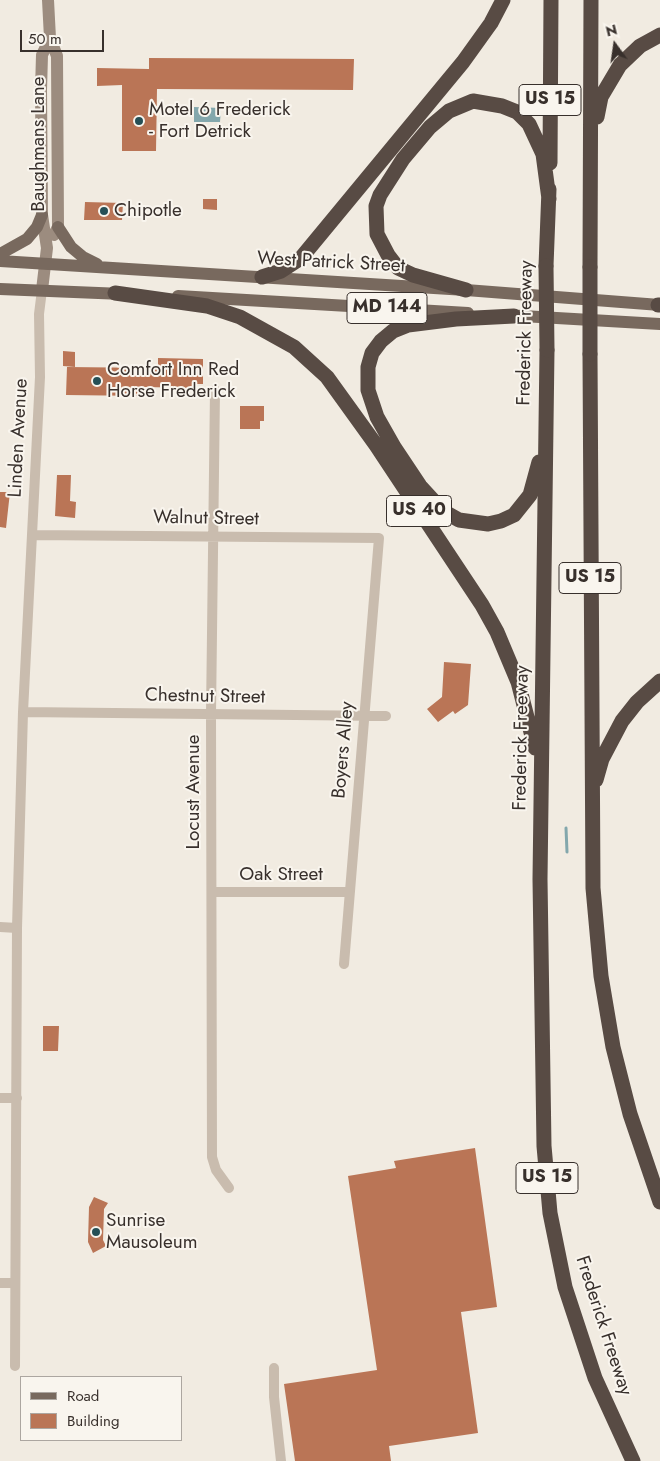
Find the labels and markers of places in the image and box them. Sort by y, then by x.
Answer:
place label: Motel 6 Frederick - Fort Detrick [149,99,290,143]
marker: Motel 6 Frederick - Fort Detrick [133,115,145,127]
place label: Chipotle [114,200,182,222]
marker: Chipotle [98,205,110,217]
place label: Comfort Inn Red Horse Frederick [107,359,239,403]
marker: Comfort Inn Red Horse Frederick [91,375,103,387]
place label: Sunrise Mausoleum [106,1210,197,1254]
marker: Sunrise Mausoleum [90,1226,102,1238]

